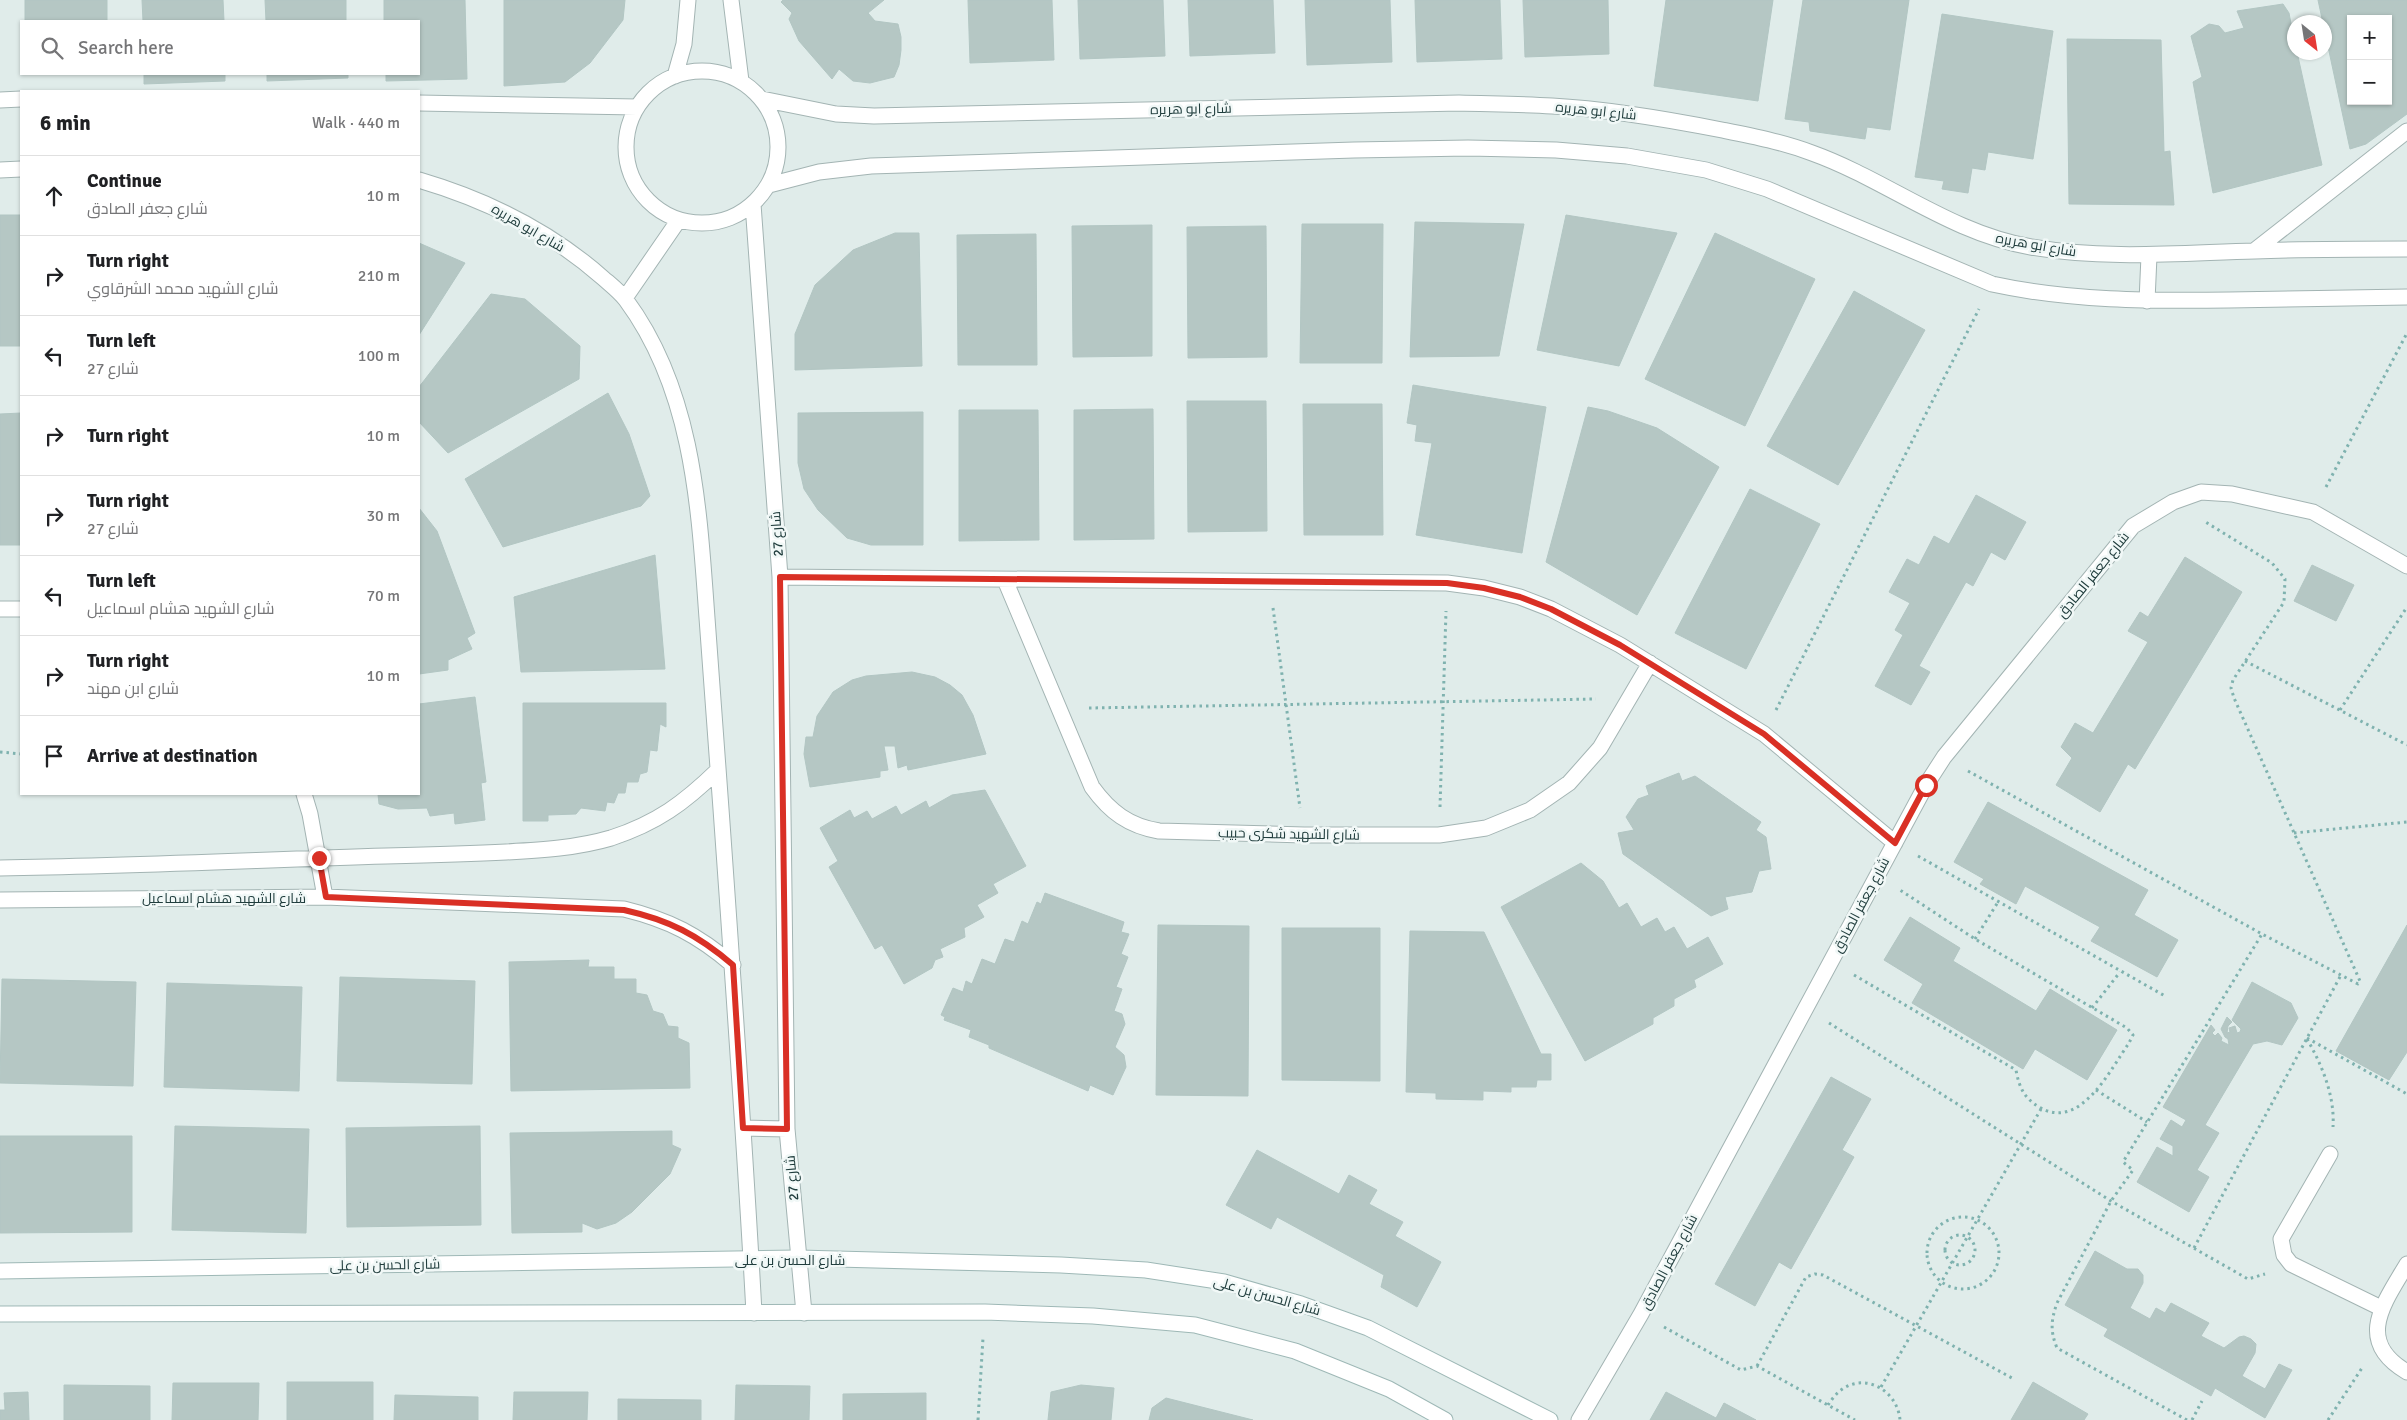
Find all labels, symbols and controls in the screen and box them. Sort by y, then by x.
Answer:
north arrow [2287,15,2332,60]
map controls [2347,15,2392,105]
button: + [2347,15,2392,60]
search box [20,20,420,75]
icon: search [38,34,66,62]
text: Search here [78,36,174,60]
button: − [2347,60,2392,105]
street label: شارع ابو هريره [1555,98,1637,124]
street label: شارع ابو هريره [1150,100,1232,118]
text: 6 min [40,110,91,136]
text: Walk · 440 m [312,113,400,133]
text: Continue [87,169,162,193]
icon: ahead [40,182,68,210]
text: 10 m [366,186,400,206]
text: شارع جعفر الصادق [87,199,208,219]
street label: شارع ابو هريره [488,200,568,256]
street label: شارع ابو هريره [1994,230,2078,260]
text: Turn right [87,249,169,273]
icon: right [40,262,68,290]
text: 210 m [358,266,400,286]
text: شارع الشهيد محمد الشرقاوي [87,279,279,299]
text: Turn left [87,329,156,353]
icon: left [40,342,68,370]
text: 100 m [358,346,400,366]
text: شارع 27 [87,359,139,379]
icon: right [40,422,68,450]
text: Turn right [87,424,169,448]
text: 10 m [366,426,400,446]
text: Turn right [87,489,169,513]
icon: right [40,502,68,530]
text: 30 m [366,506,400,526]
street label: شارع 27 [767,511,787,557]
text: شارع 27 [87,519,139,539]
street label: شارع جعفر الصادق [2053,529,2133,621]
text: Turn left [87,569,156,593]
icon: left [40,582,68,610]
text: 70 m [366,586,400,606]
text: شارع الشهيد هشام اسماعيل [87,599,275,619]
text: Turn right [87,649,169,673]
icon: right [40,662,68,690]
text: 10 m [366,666,400,686]
text: شارع ابن مهند [87,679,179,699]
icon: arrive [40,742,68,770]
text: Arrive at destination [87,744,258,768]
route start [1915,774,1938,797]
street label: شارع الشهيد شكرى حبيب [1218,824,1360,844]
route end [308,847,331,870]
street label: شارع جعفر الصادق [1829,854,1893,956]
street label: شارع الشهيد هشام اسماعيل [142,890,306,908]
street label: شارع 27 [782,1155,802,1201]
street label: شارع جعفر الصادق [1637,1211,1701,1313]
street label: شارع الحسن بن على [735,1252,845,1269]
street label: شارع الحسن بن على [330,1256,440,1274]
street label: شارع الحسن بن على [1212,1273,1322,1319]

